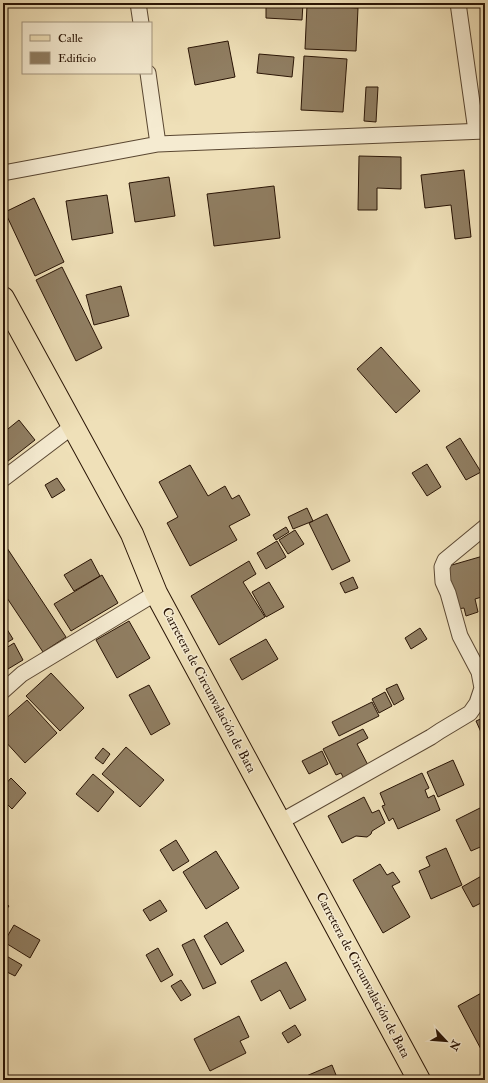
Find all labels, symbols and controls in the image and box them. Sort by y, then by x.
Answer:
legend [22,22,152,74]
text: Calle [58,31,83,46]
text: Edificio [58,51,96,66]
street label: Carretera de Circunvalación de Bata [158,605,260,776]
street label: Carretera de Circunvalación de Bata [312,890,414,1061]
north arrow [426,1021,466,1061]
text: N [446,1037,463,1053]

